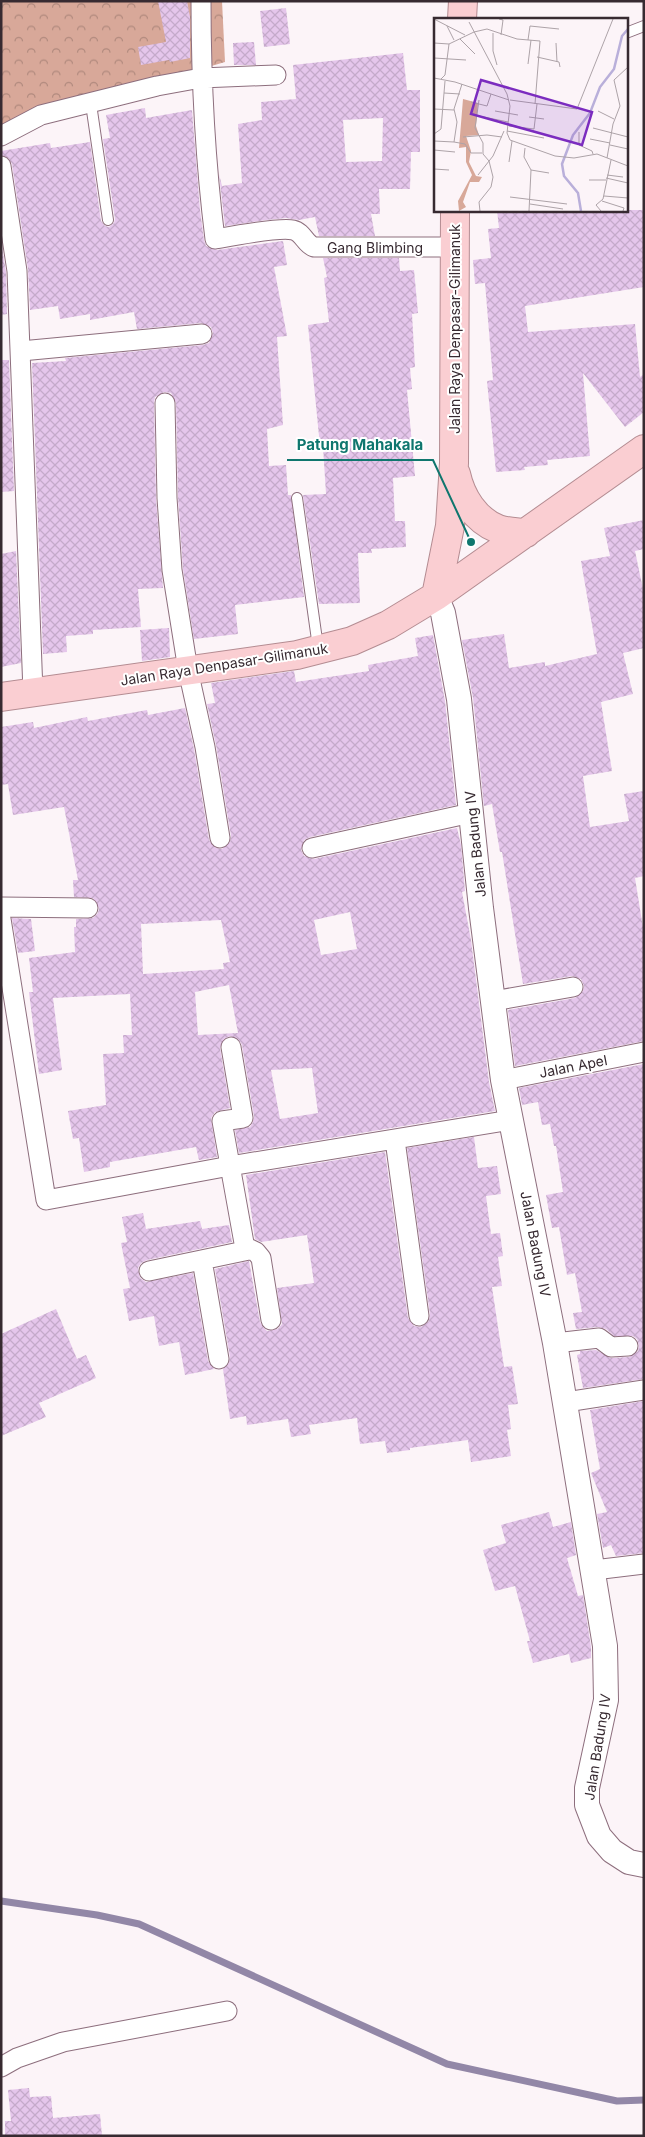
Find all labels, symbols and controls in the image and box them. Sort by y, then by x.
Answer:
inset map [434,18,628,211]
street label: Jalan Raya Denpasar-Gilimanuk [446,224,463,434]
street label: Gang Blimbing [327,239,423,256]
callout: Patung Mahakala [287,430,433,460]
text: Patung Mahakala [297,435,423,454]
street label: Jalan Raya Denpasar-Gilimanuk [119,639,329,689]
street label: Jalan Badung IV [461,789,489,898]
street label: Jalan Apel [537,1051,609,1081]
street label: Jalan Badung IV [517,1190,555,1299]
street label: Jalan Badung IV [580,1692,614,1801]

